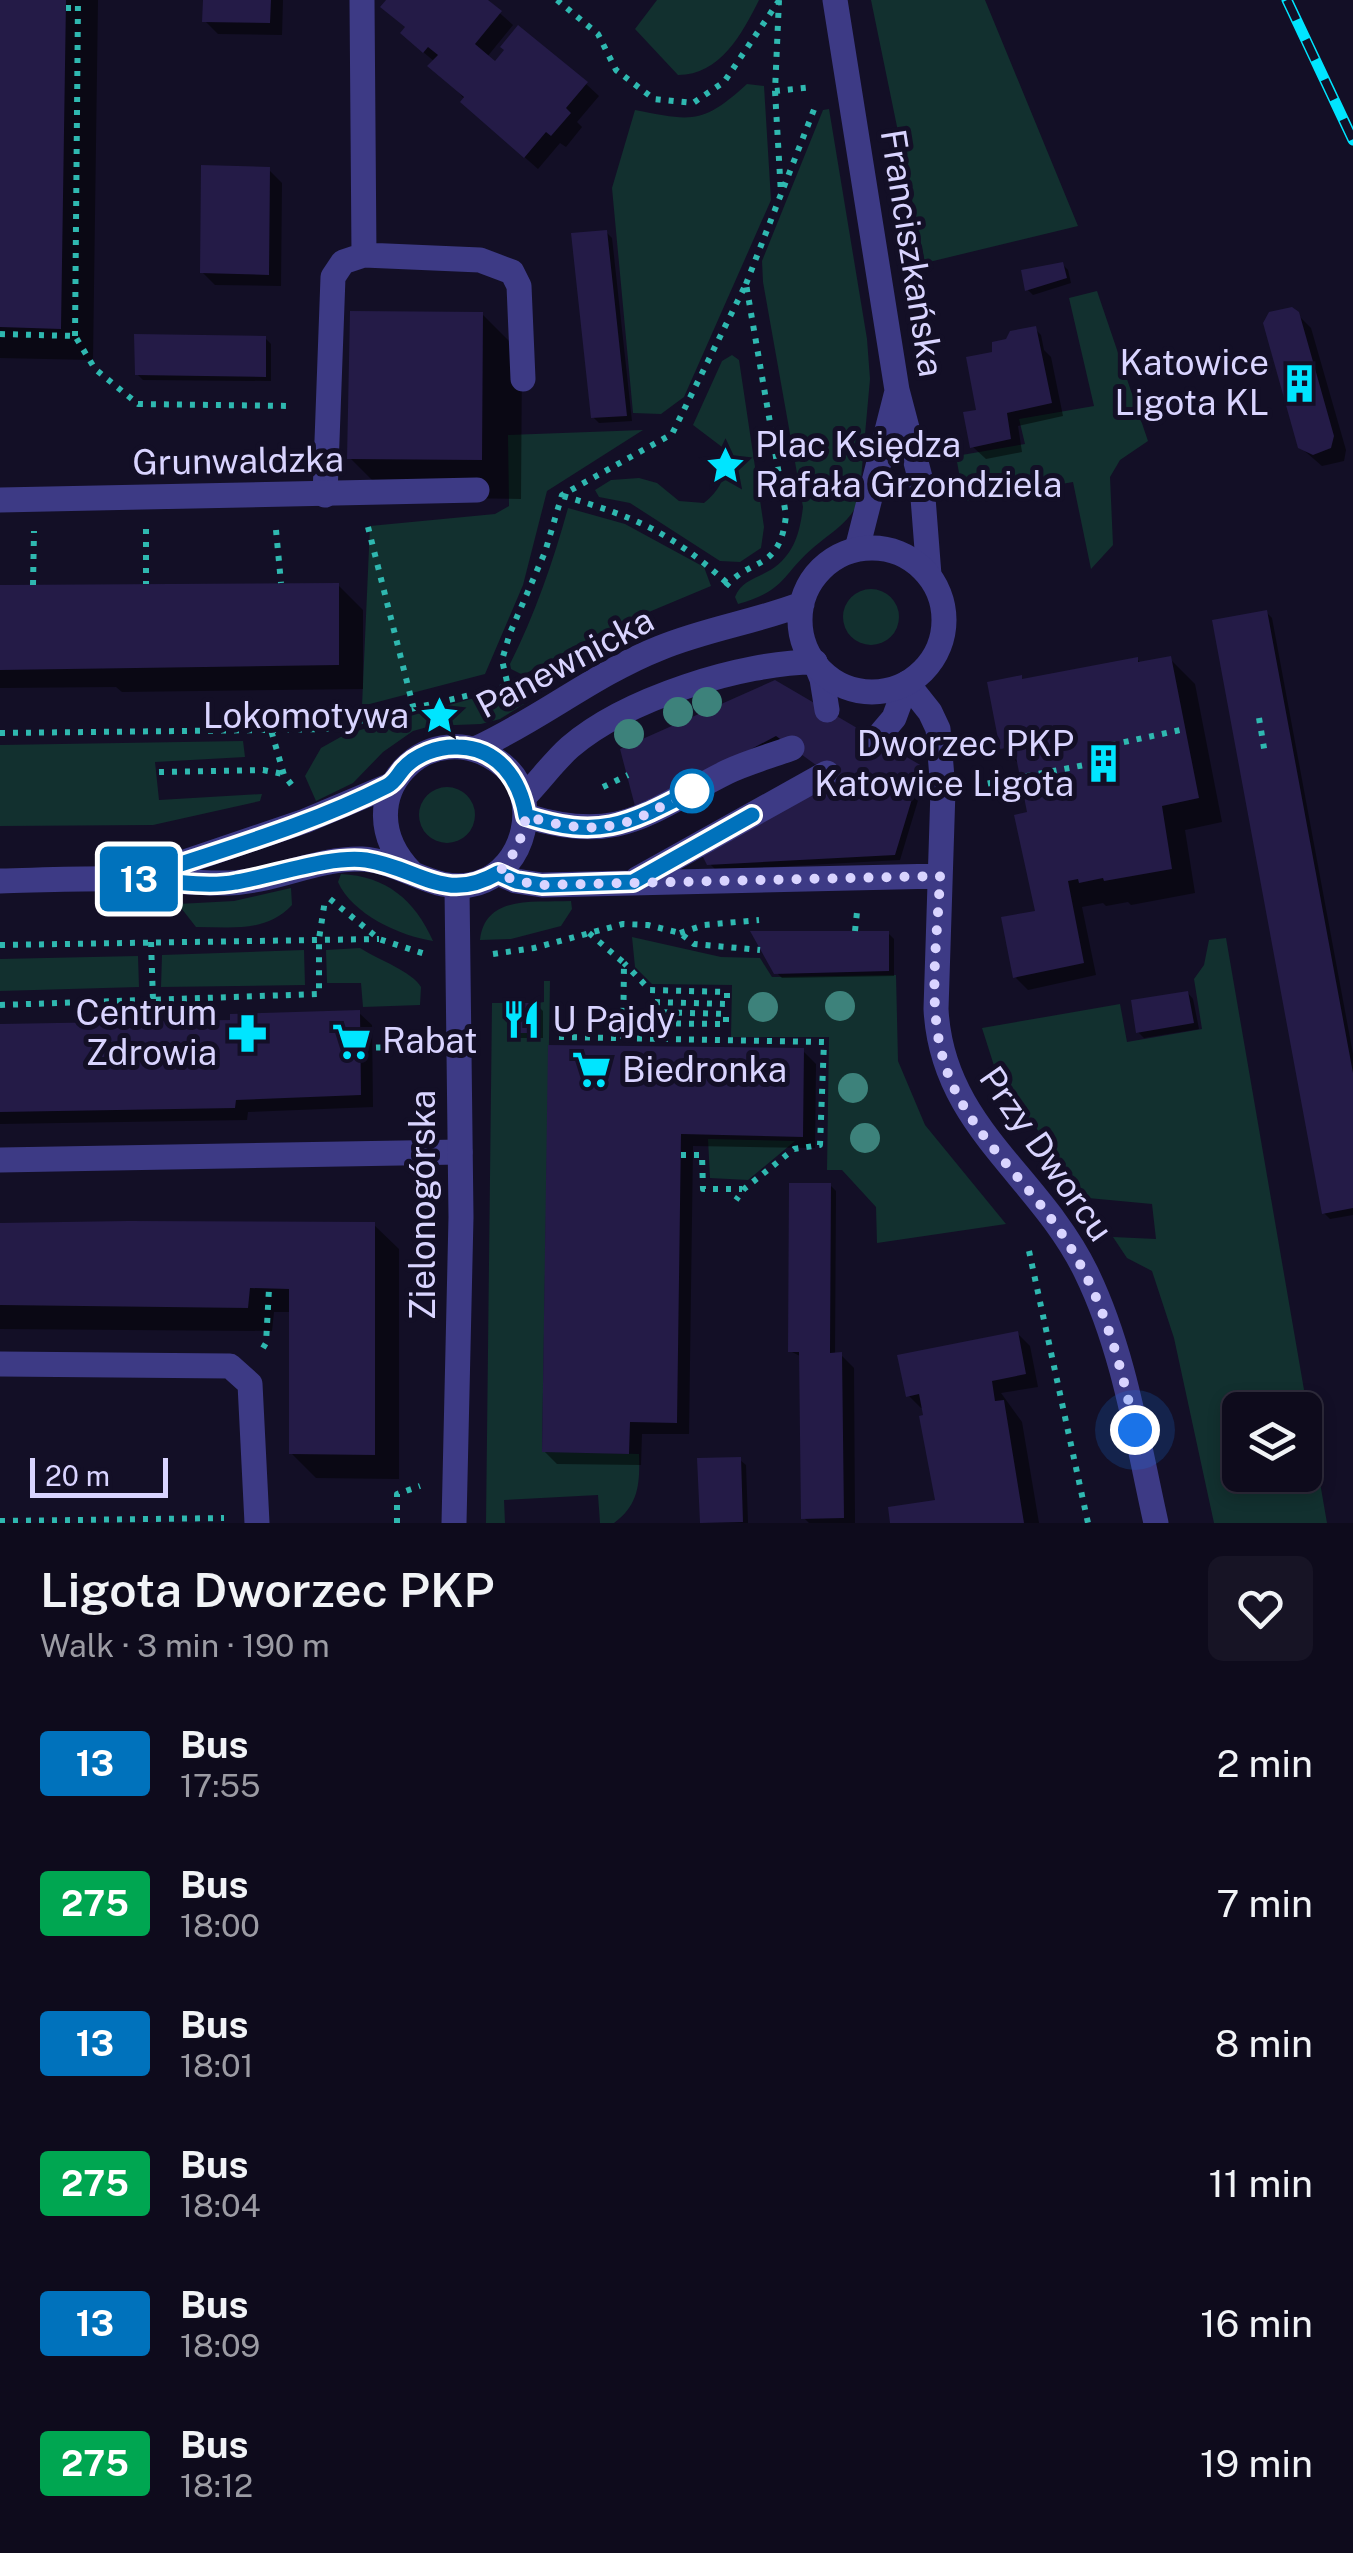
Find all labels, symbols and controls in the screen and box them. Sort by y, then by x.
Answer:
street label: Franciszkańska [873,126,952,380]
place label: Katowice Ligota KL [1115,342,1269,423]
building icon: Katowice Ligota KL [1278,362,1320,404]
place label: Plac Księdza Rafała Grzondziela [755,424,1062,505]
street label: Grunwaldzka [132,438,344,483]
place icon: Plac Księdza Rafała Grzondziela [704,444,746,486]
street label: Panewnicka [469,599,660,726]
place label: Lokomotywa [203,695,409,736]
place icon: Lokomotywa [418,695,460,737]
place label: Dworzec PKP Katowice Ligota [814,723,1074,804]
building icon: Dworzec PKP Katowice Ligota [1083,743,1125,785]
unlabelled marker [671,770,713,812]
line badge: 13 [94,846,184,912]
text: 13 [120,859,158,900]
place label: Centrum Zdrowia [76,992,217,1073]
restaurant icon: U Pajdy [501,999,543,1041]
place label: U Pajdy [552,999,675,1040]
pharmacy icon: Centrum Zdrowia [226,1012,268,1054]
supermarket icon: Rabat [331,1020,373,1062]
place label: Rabat [382,1020,478,1061]
supermarket icon: Biedronka [571,1049,613,1091]
place label: Biedronka [622,1049,787,1090]
street label: Przy Dworcu [971,1059,1122,1249]
street label: Zielonogórska [402,1090,443,1320]
map controls [1222,1392,1322,1492]
button: layers [1222,1392,1322,1492]
your location [1110,1405,1160,1455]
scale bar [30,1453,168,1498]
text: 20 m [45,1459,110,1492]
button: heart [1208,1556,1313,1661]
text: Ligota Dworzec PKP [40,1561,495,1618]
text: Walk · 3 min · 190 m [40,1627,330,1664]
text: Bus [180,1722,249,1767]
text: 2 min [1217,1741,1313,1786]
text: 13 [76,1743,114,1784]
text: 17:55 [180,1767,260,1804]
text: Bus [180,1862,249,1907]
text: 7 min [1216,1881,1313,1926]
text: 275 [61,1883,129,1924]
text: 18:00 [180,1907,260,1944]
text: Bus [180,2002,249,2047]
text: 8 min [1215,2021,1313,2066]
text: 13 [76,2023,114,2064]
text: 18:01 [180,2047,254,2084]
text: Bus [180,2142,249,2187]
text: 11 min [1208,2161,1313,2206]
text: 275 [61,2163,129,2204]
text: 18:04 [180,2187,261,2224]
text: Bus [180,2282,249,2327]
text: 16 min [1200,2301,1313,2346]
text: 13 [76,2303,114,2344]
text: 18:09 [180,2327,260,2364]
text: Bus [180,2422,249,2467]
text: 19 min [1200,2441,1313,2486]
text: 275 [61,2443,129,2484]
text: 18:12 [180,2467,253,2504]

